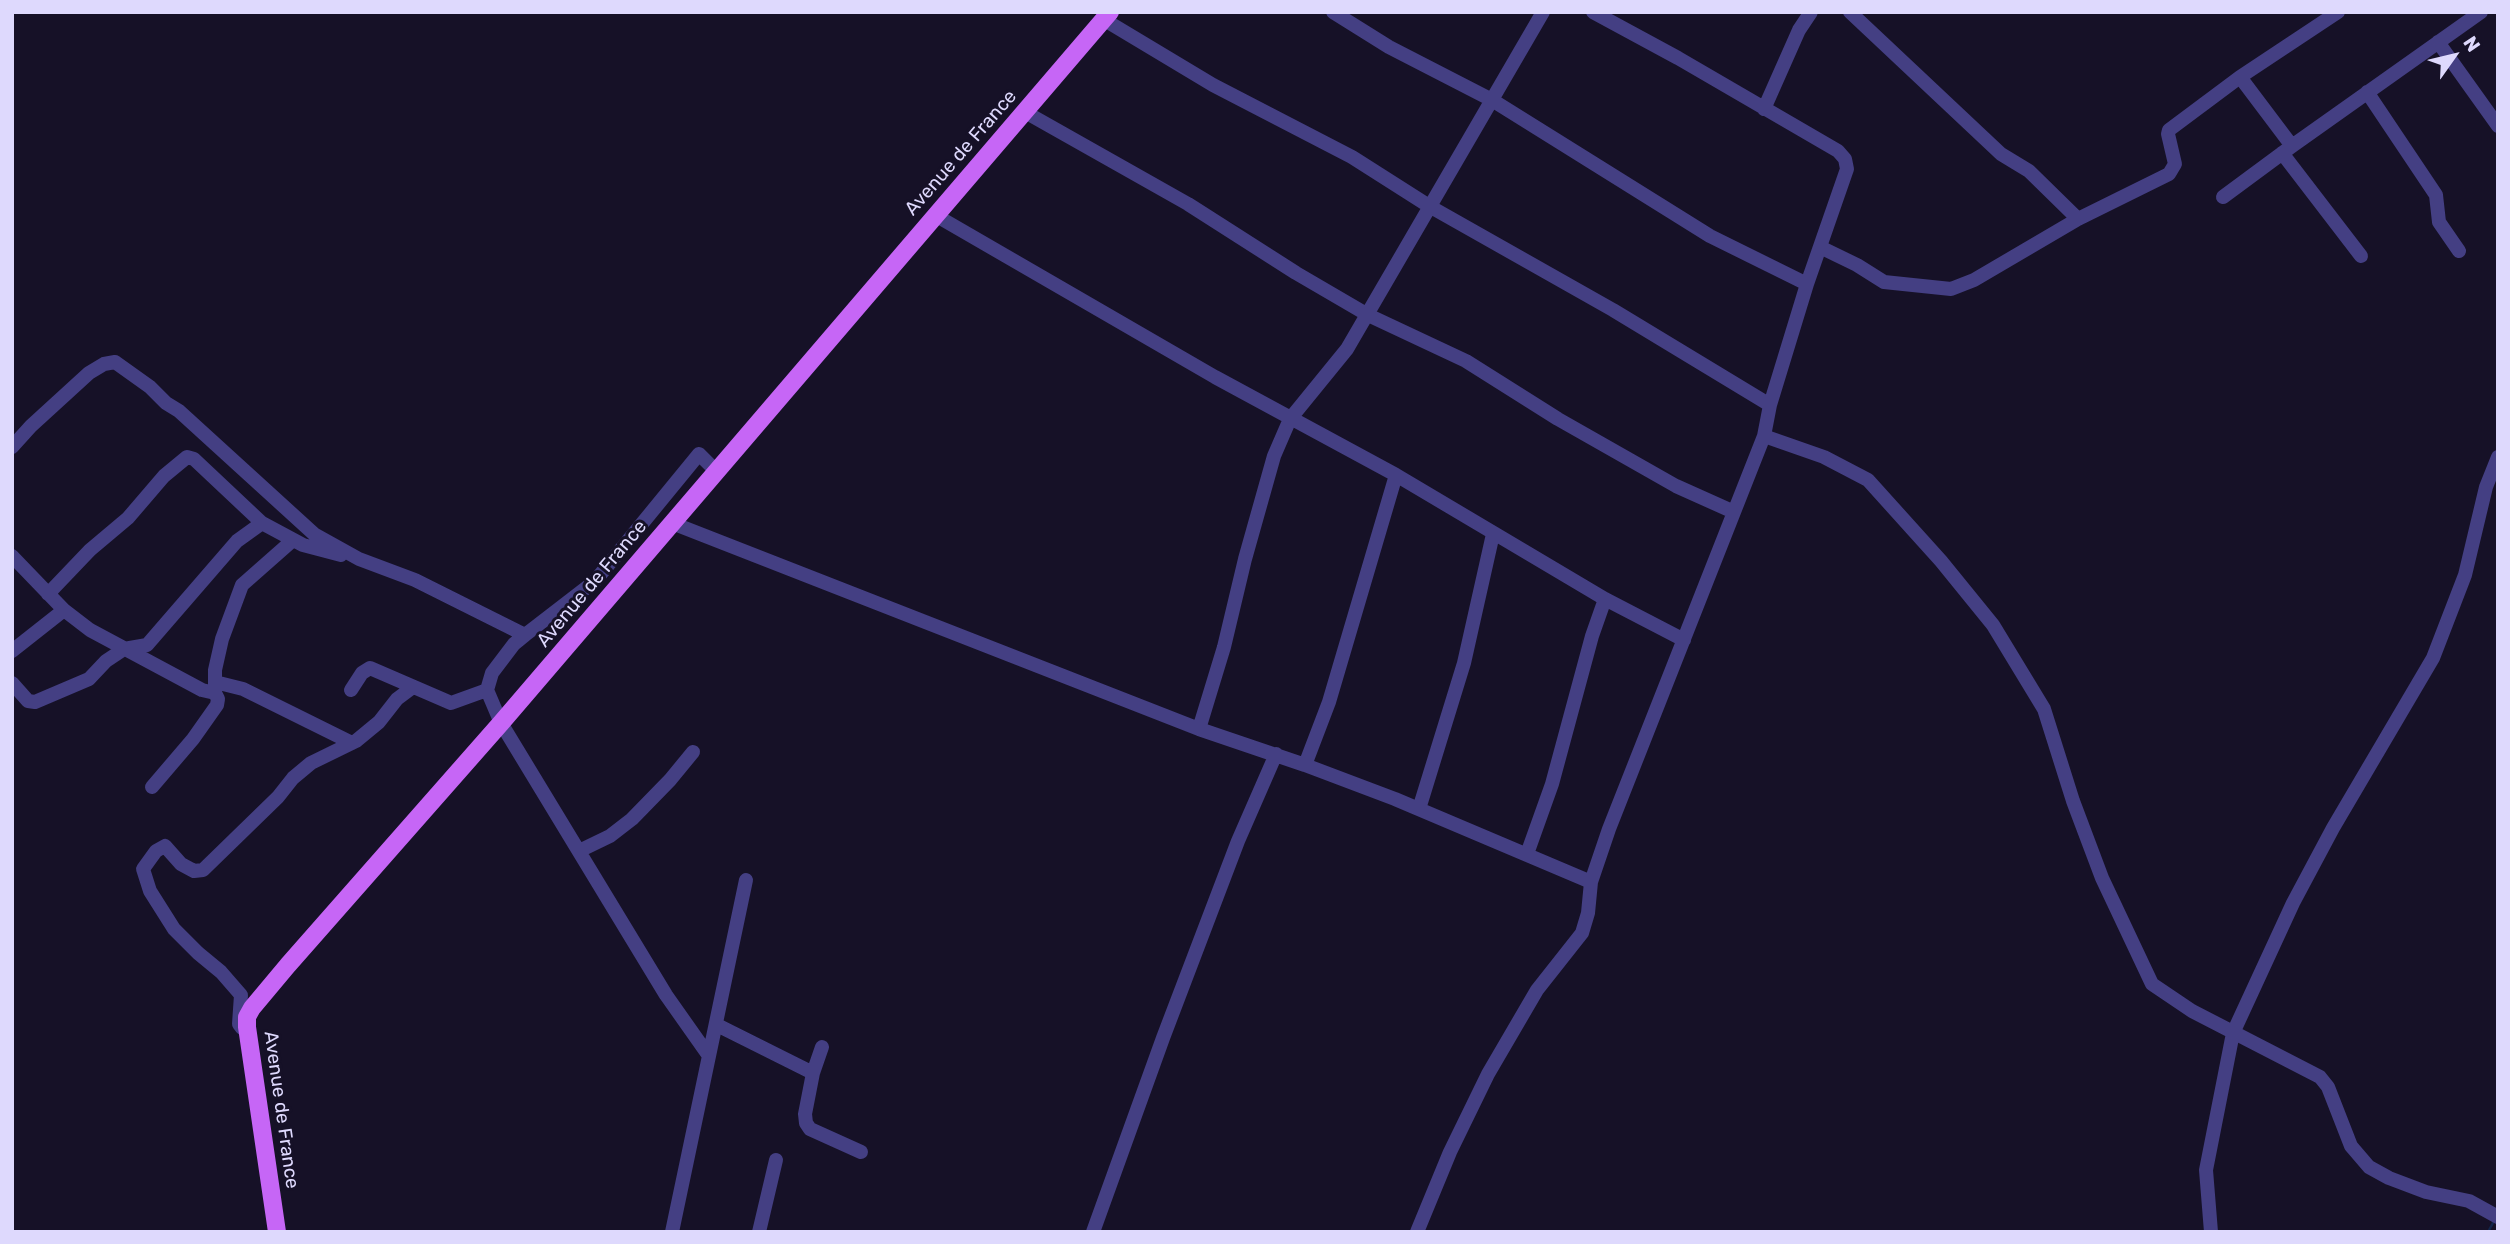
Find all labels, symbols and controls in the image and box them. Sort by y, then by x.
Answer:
north arrow [2419,21,2489,91]
text: N [2458,32,2485,56]
street label: Avenue de France [900,86,1022,220]
street label: Avenue de France [532,516,652,652]
street label: Avenue de France [259,1030,303,1190]

